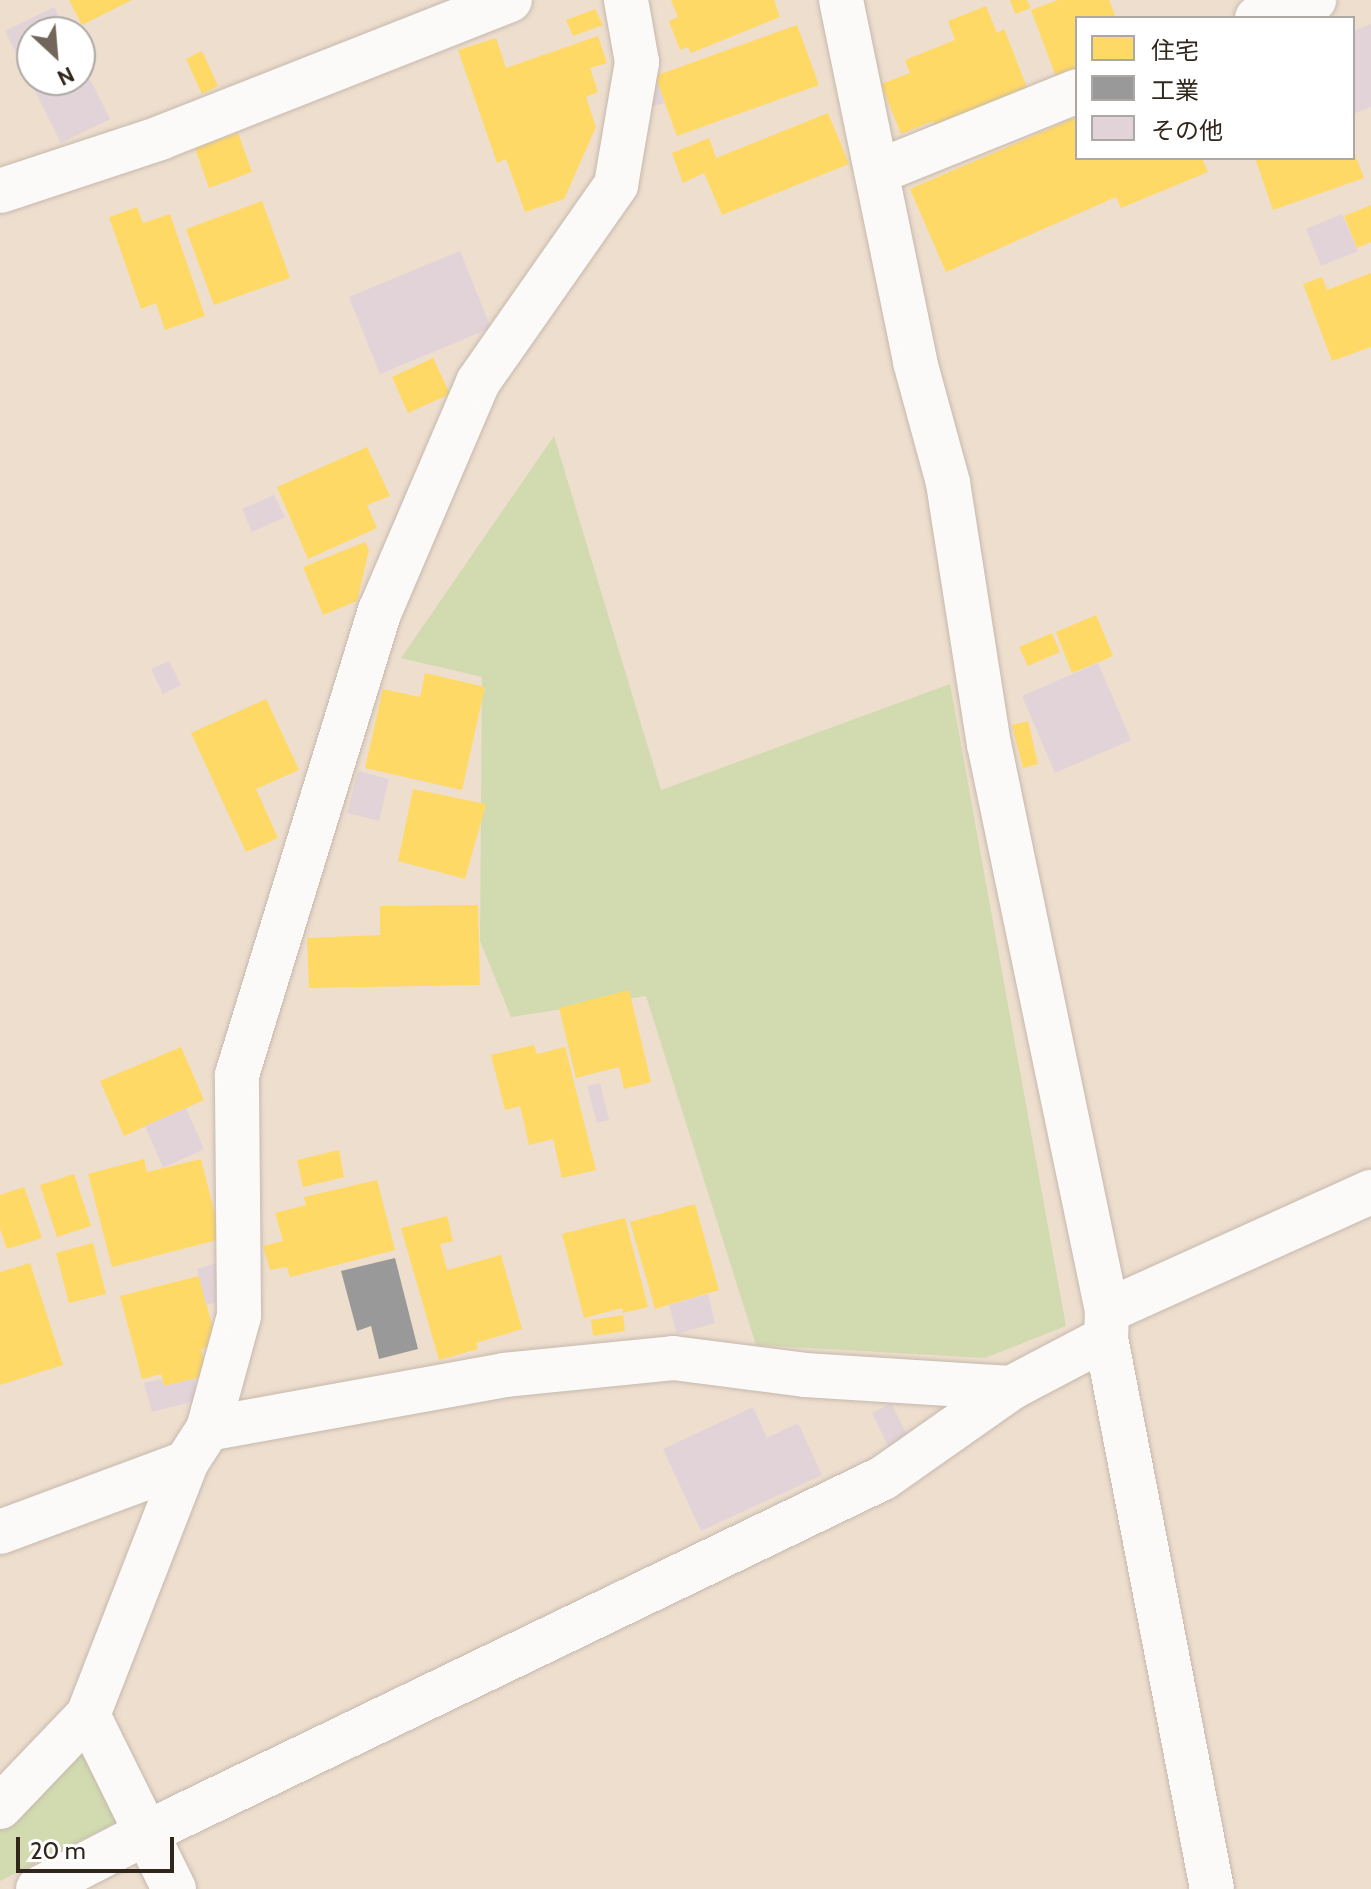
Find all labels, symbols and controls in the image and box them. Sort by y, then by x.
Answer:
north arrow [16,16,96,96]
legend [1075,16,1355,160]
text: 住宅 [1151,36,1199,65]
text: N [53,61,79,92]
text: 工業 [1151,76,1199,105]
text: その他 [1151,116,1223,145]
scale bar [20,1821,178,1871]
text: 20 m [30,1836,86,1865]

